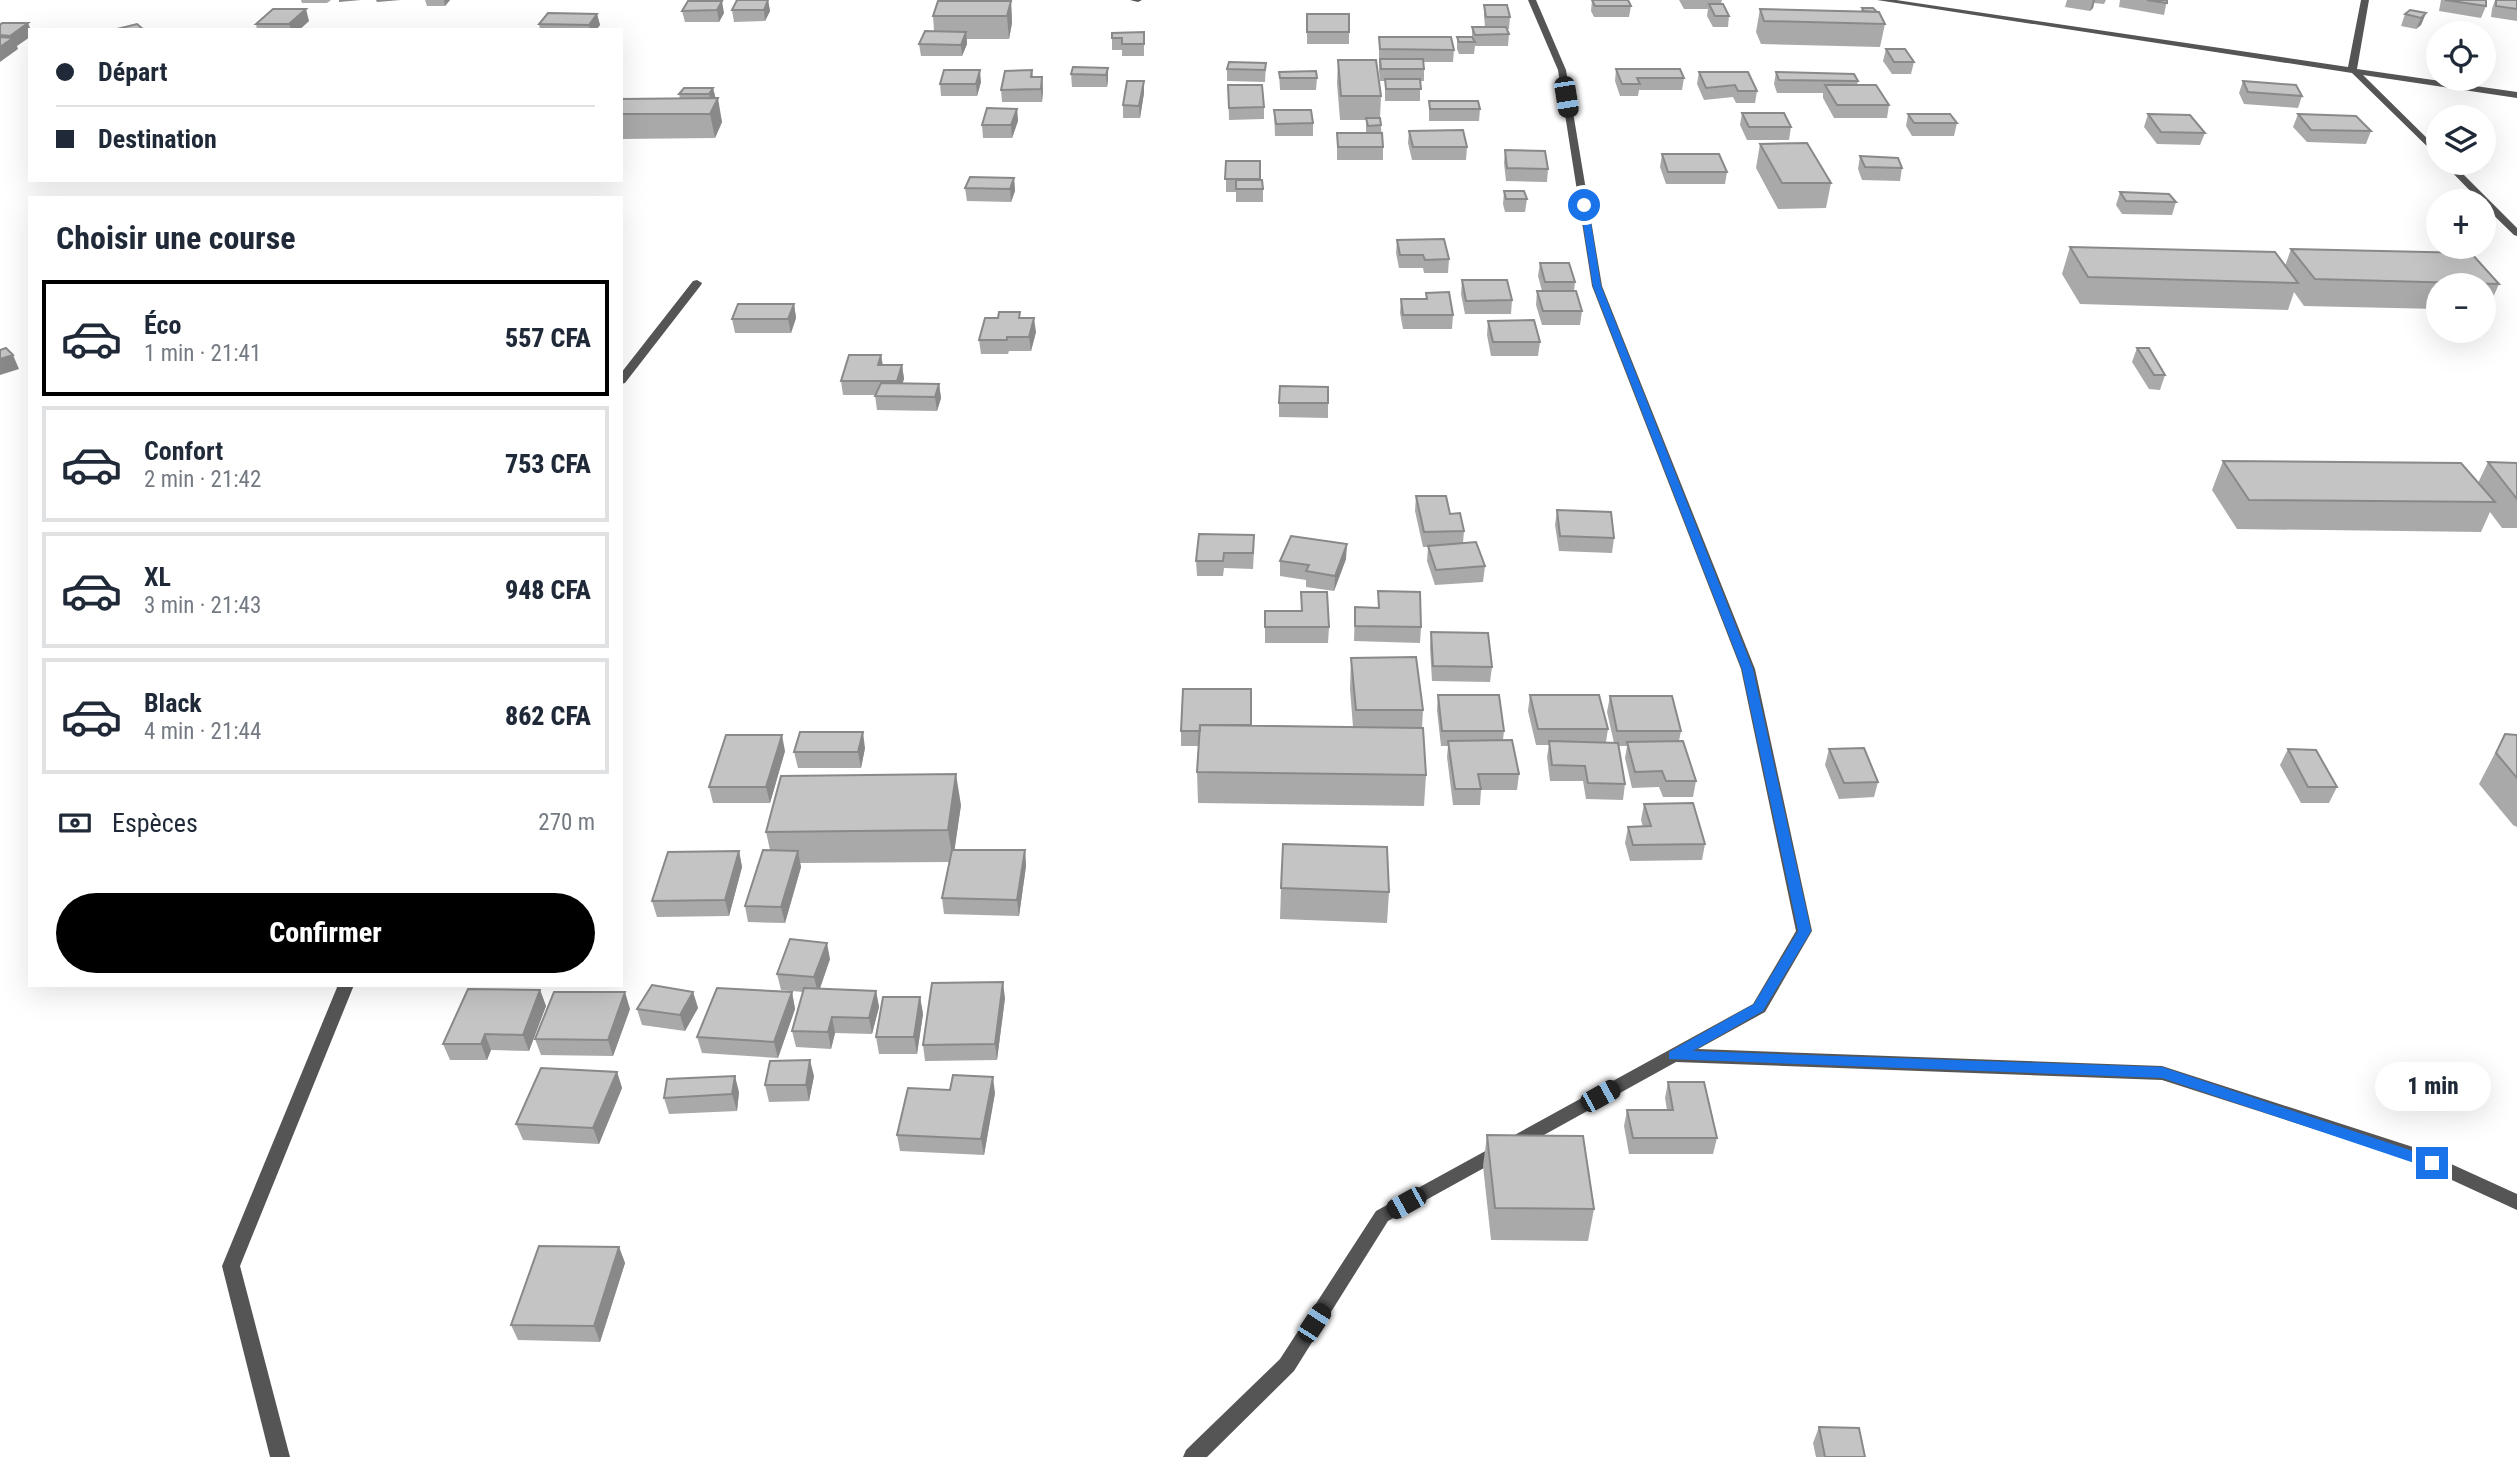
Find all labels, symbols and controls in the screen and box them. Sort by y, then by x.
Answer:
map controls [2426,21,2496,343]
button: locate [2426,21,2496,91]
text: Départ [98,57,167,87]
car [1553,75,1580,119]
button: layers [2426,105,2496,175]
text: Destination [98,124,217,154]
route start [1568,189,1600,221]
button: + [2426,189,2496,259]
text: Choisir une course [56,219,296,257]
button: − [2426,273,2496,343]
icon: car [60,307,123,370]
text: Éco [144,310,181,340]
text: 557 CFA [505,323,591,353]
text: 1 min · 21:41 [144,340,261,367]
icon: car [60,433,123,496]
text: Confort [144,436,223,466]
text: 753 CFA [505,449,591,479]
text: 2 min · 21:42 [144,466,261,493]
icon: car [60,559,123,622]
text: XL [144,562,171,592]
text: 948 CFA [505,575,591,605]
text: 3 min · 21:43 [144,592,261,619]
icon: car [60,685,123,748]
text: Black [144,688,202,718]
text: 862 CFA [505,701,591,731]
text: 4 min · 21:44 [144,718,261,745]
icon: cash [56,804,94,842]
text: Espèces [112,808,198,838]
text: 270 m [538,809,595,836]
button: Confirmer [56,893,595,973]
callout: 1 min [2374,1062,2490,1110]
text: 1 min [2407,1073,2459,1100]
car [1577,1077,1624,1115]
route end [2416,1147,2448,1179]
car [1383,1184,1430,1222]
car [1294,1300,1335,1346]

